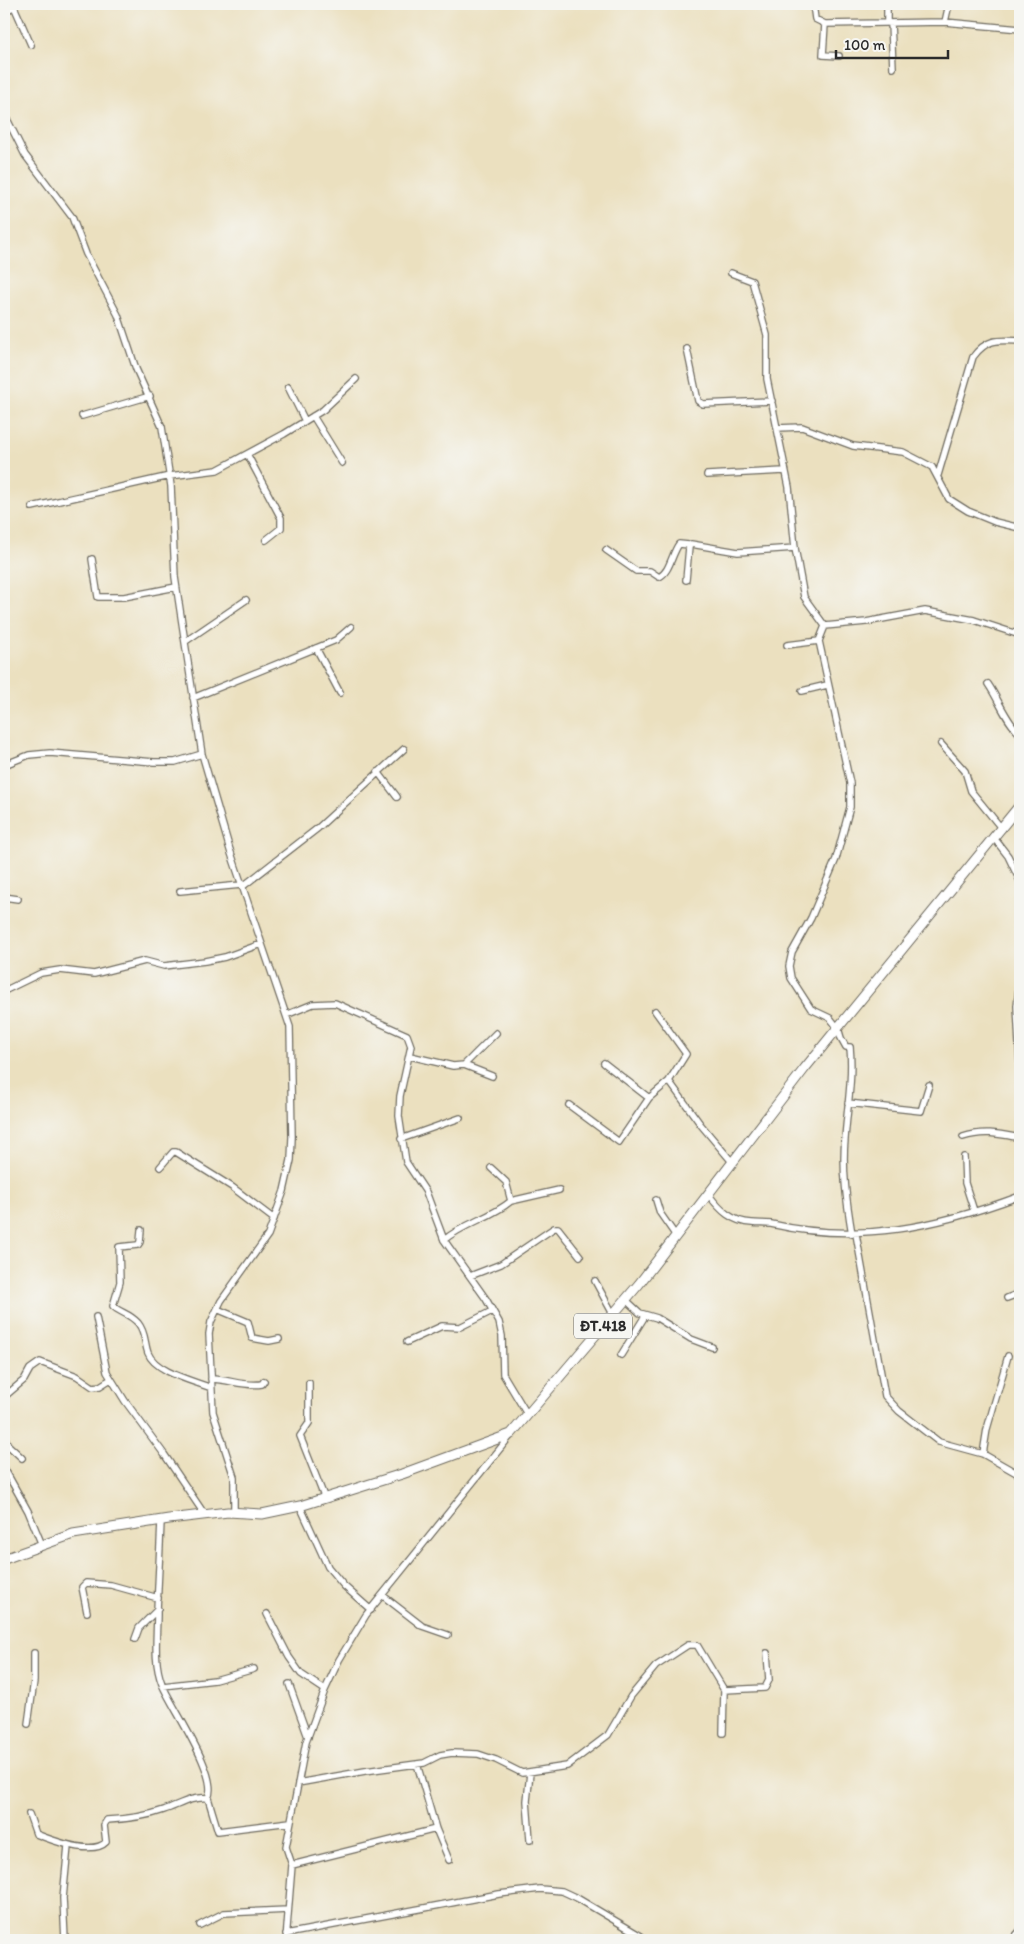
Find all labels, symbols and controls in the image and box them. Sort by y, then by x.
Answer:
scale bar [836,28,949,60]
text: 100 m [844,36,886,54]
road number: ĐT.418 [574,1314,632,1338]

